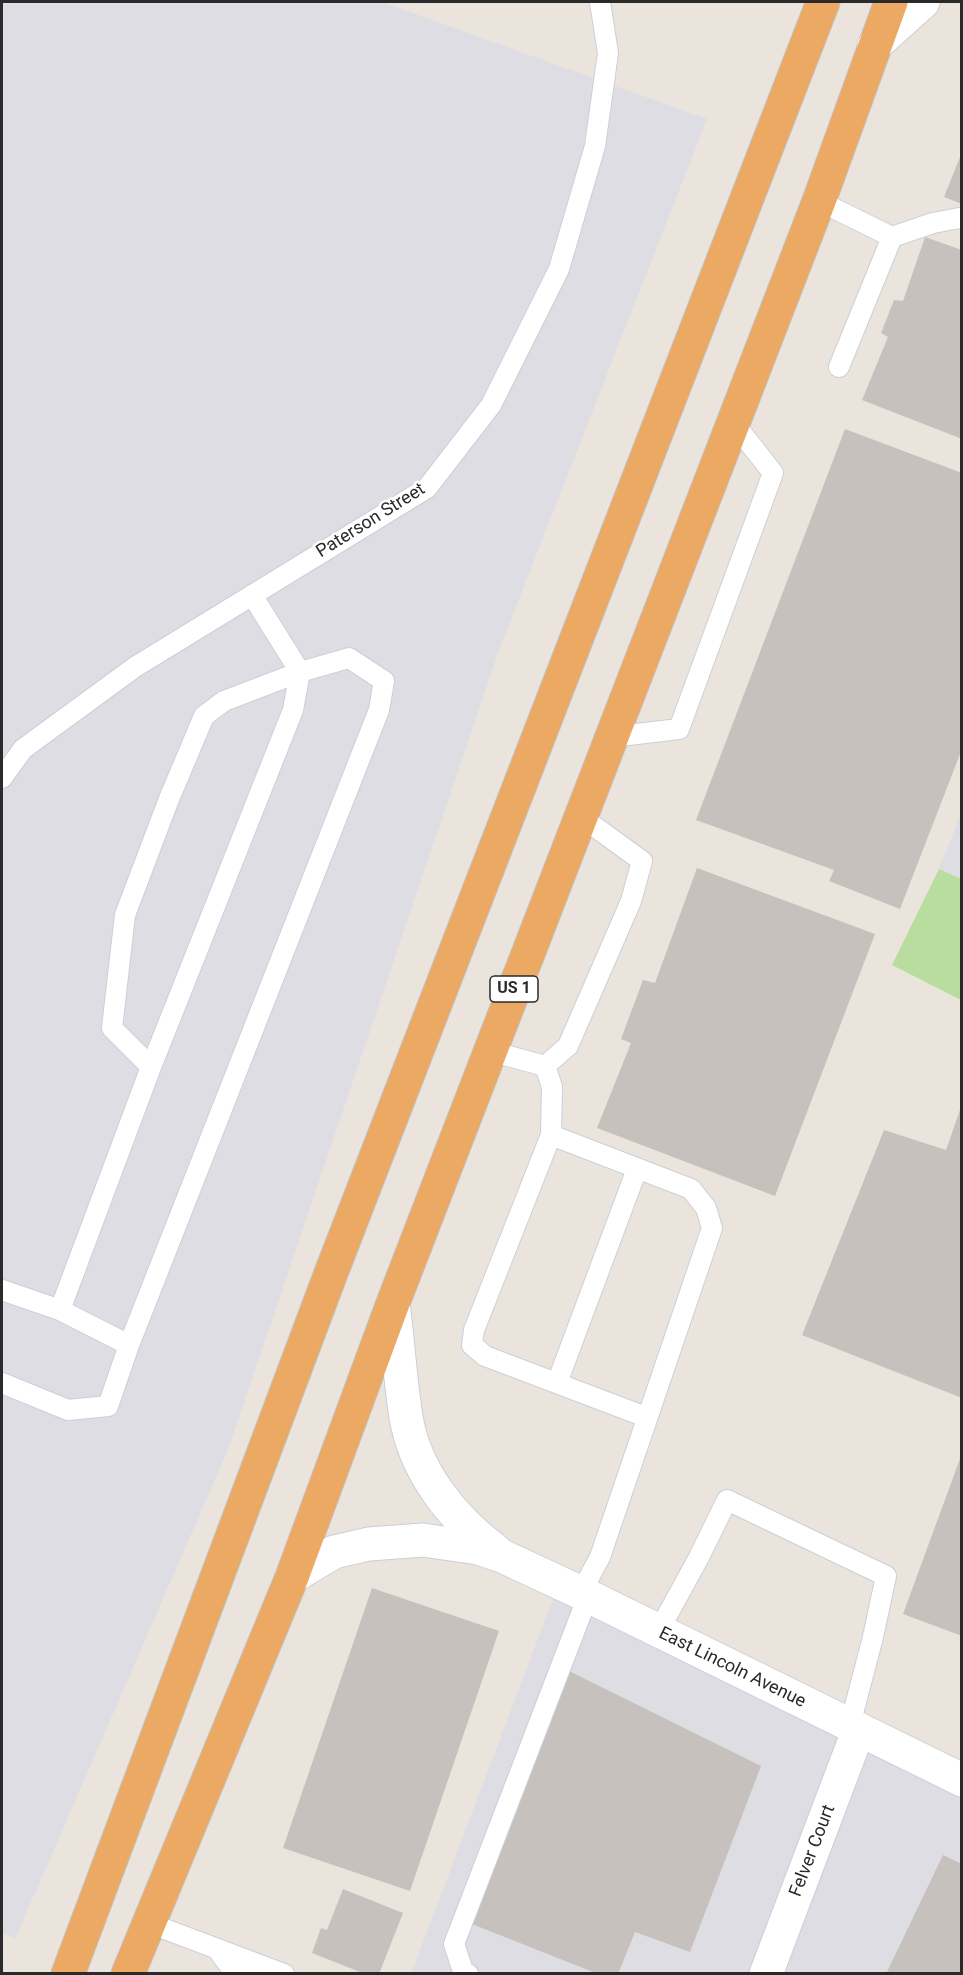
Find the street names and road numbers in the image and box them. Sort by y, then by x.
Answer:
street label: Paterson Street [313,479,429,563]
road number: US 1 [490,976,538,1002]
street label: East Lincoln Avenue [655,1623,809,1713]
street label: Felver Court [786,1802,840,1900]

